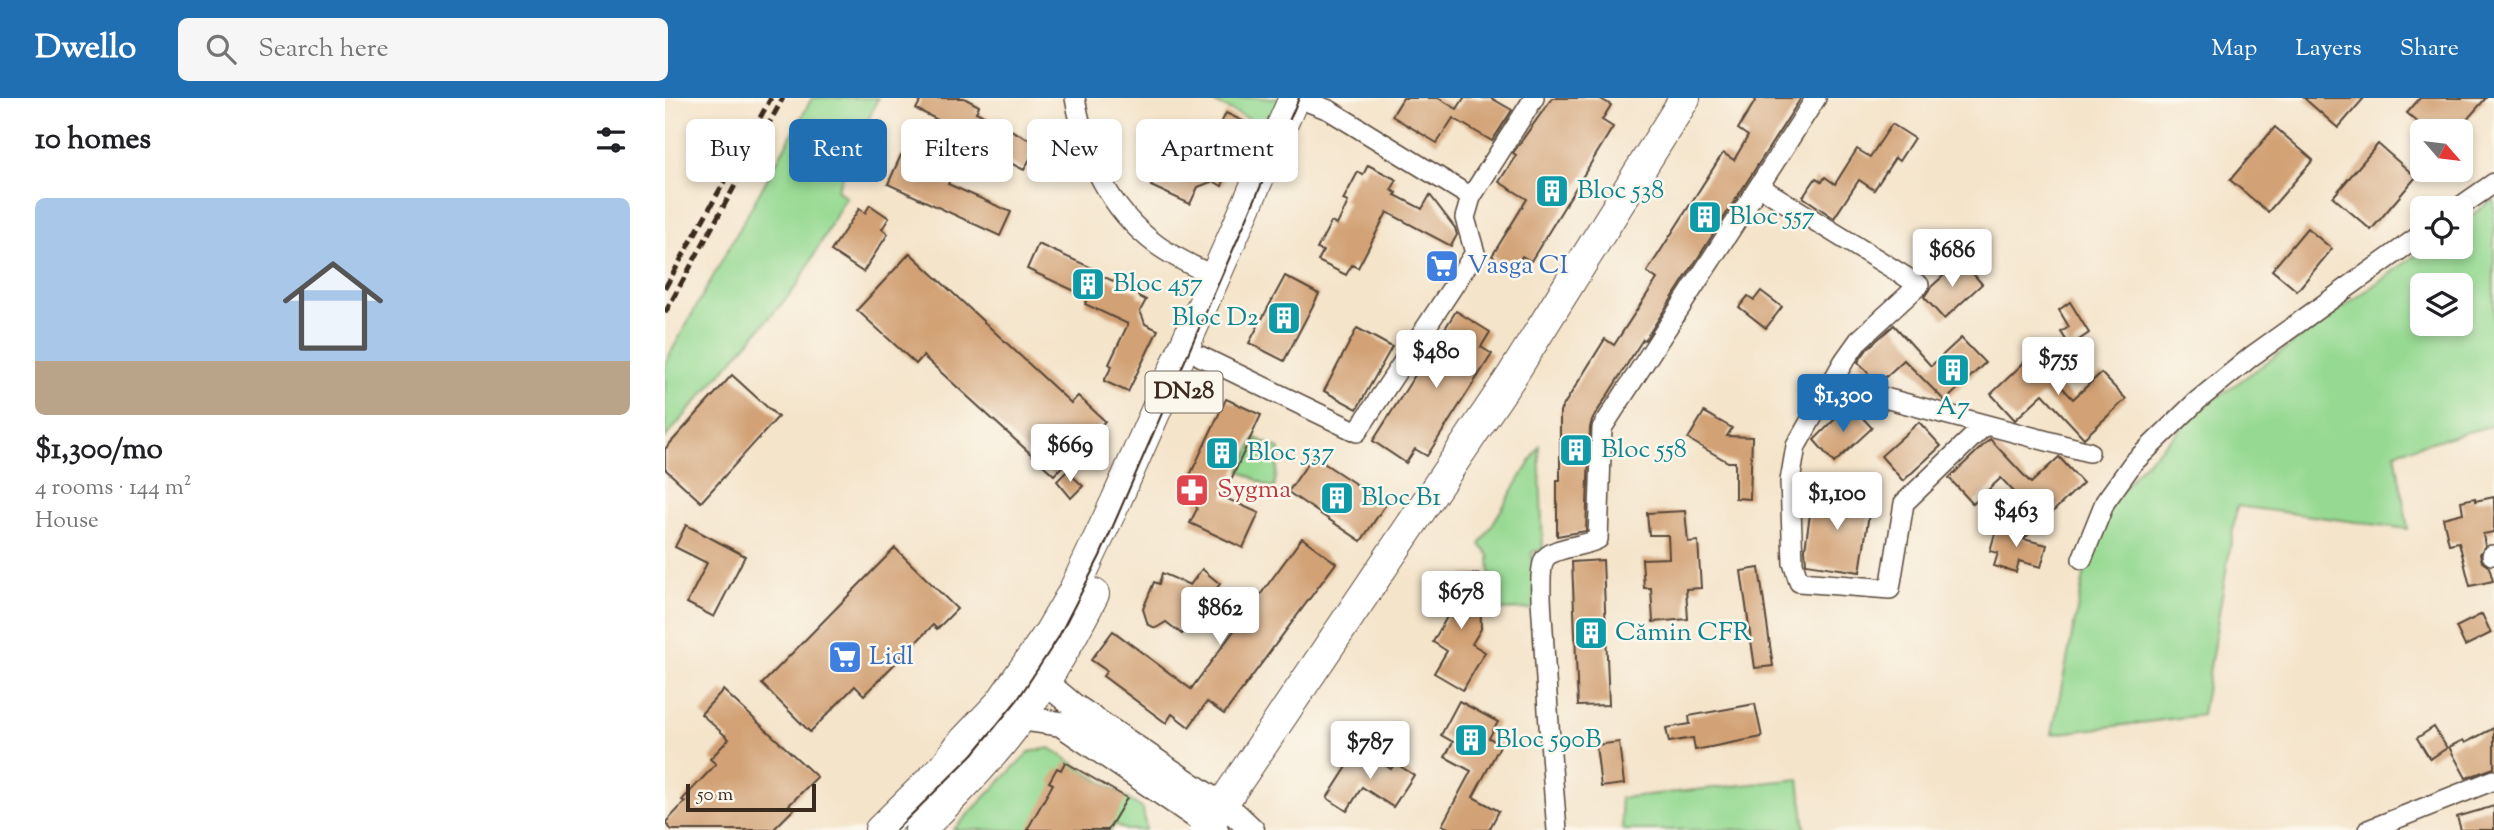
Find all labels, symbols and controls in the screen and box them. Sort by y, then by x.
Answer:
search box [178,18,668,81]
text: Dwello [35,25,136,73]
icon: search [202,30,240,68]
text: Search here [258,31,389,68]
text: Map [2211,32,2257,66]
text: Layers [2295,32,2362,66]
text: Share [2400,32,2459,66]
text: 10 homes [35,119,151,162]
chip: Buy [686,119,775,182]
chip: Rent [789,119,887,182]
chip: Filters [901,119,1013,182]
chip: New [1027,119,1122,182]
chip: Apartment [1136,119,1298,182]
north arrow [2410,119,2473,182]
map controls [2410,119,2473,336]
icon: filters [592,121,630,159]
building icon: Bloc 538 [1533,172,1571,210]
place label: Bloc 538 [1577,173,1664,210]
button: locate [2410,196,2473,259]
building icon: Bloc 557 [1686,198,1724,236]
place label: Bloc 557 [1729,199,1815,236]
pin: $686 [1911,230,1993,289]
text: $686 [1929,235,1975,268]
icon: home [270,243,396,369]
supermarket icon: Vasga CI [1423,247,1461,285]
place label: Vasga CI [1467,248,1569,285]
building icon: Bloc 457 [1069,265,1107,303]
place label: Bloc 457 [1113,266,1203,303]
button: layers [2410,273,2473,336]
building icon: Bloc D2 [1265,299,1303,337]
place label: Bloc D2 [1172,300,1259,337]
pin: $480 [1395,330,1477,390]
text: $480 [1412,336,1460,369]
pin: $755 [2017,338,2099,397]
text: $755 [2038,343,2078,376]
building icon: A7 [1934,351,1972,389]
road number: DN28 [1145,372,1223,412]
pin: $1,300 [1786,374,1900,434]
text: $1,300 [1813,380,1873,413]
place label: A7 [1936,389,1970,426]
pin: $669 [1029,424,1111,484]
text: $1,300/mo [35,429,163,472]
text: $669 [1047,430,1093,463]
building icon: Bloc 558 [1557,431,1595,469]
place label: Bloc 558 [1601,432,1687,469]
building icon: Bloc 537 [1203,434,1241,472]
place label: Bloc 537 [1247,435,1334,472]
pharmacy icon: Sygma [1173,471,1211,509]
text: 4 rooms · 144 m² [35,472,192,505]
place label: Sygma [1217,472,1291,509]
pin: $1,100 [1780,472,1894,532]
text: $1,100 [1808,478,1866,511]
building icon: Bloc B1 [1318,479,1356,517]
place label: Bloc B1 [1361,480,1441,517]
pin: $463 [1975,490,2057,549]
text: $463 [1994,495,2038,528]
text: House [35,505,99,538]
pin: $678 [1420,572,1502,631]
text: $678 [1438,577,1484,610]
pin: $862 [1179,588,1261,647]
text: $862 [1197,593,1243,626]
building icon: Cămin CFR [1572,614,1610,652]
place label: Cămin CFR [1615,615,1752,652]
supermarket icon: Lidl [826,638,864,676]
place label: Lidl [869,639,914,676]
building icon: Bloc 590B [1452,721,1490,759]
pin: $787 [1329,722,1411,781]
place label: Bloc 590B [1495,722,1601,759]
text: $787 [1347,727,1393,760]
scale bar [686,781,815,813]
text: 50 m [697,782,733,809]

